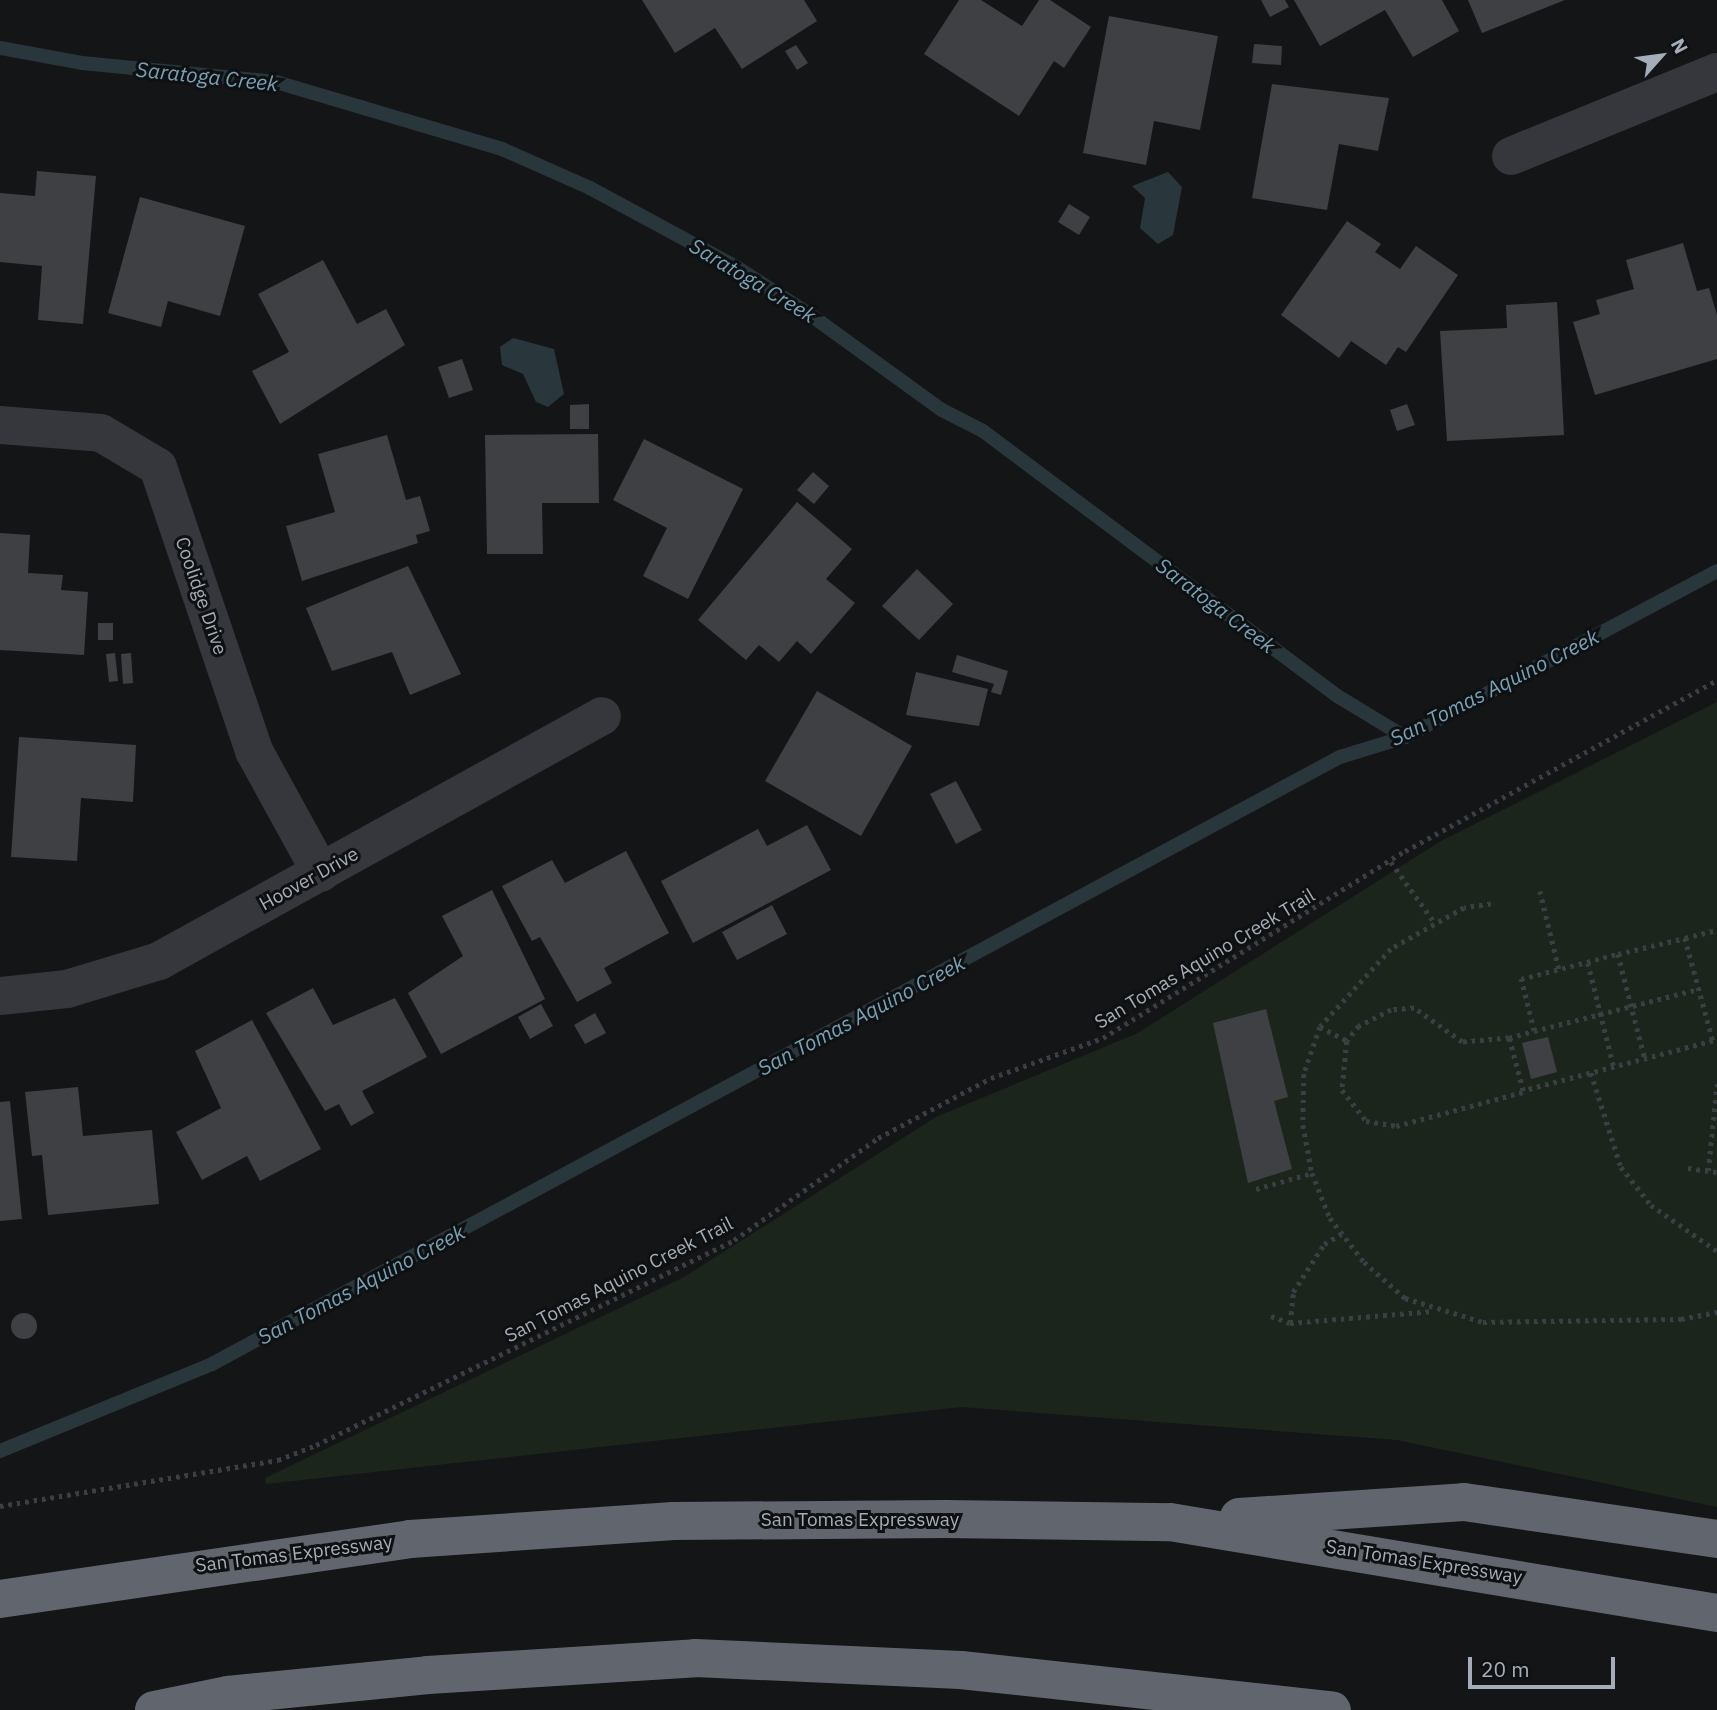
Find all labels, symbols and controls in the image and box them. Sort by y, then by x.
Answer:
north arrow [1626,21,1696,91]
text: N [1666,34,1693,58]
water label: Saratoga Creek [135,56,279,96]
water label: Saratoga Creek [685,232,821,328]
street label: Coolidge Drive [170,534,232,658]
water label: Saratoga Creek [1151,552,1281,658]
water label: San Tomas Aquino Creek [1385,623,1603,751]
street label: Hoover Drive [255,842,363,916]
street label: San Tomas Aquino Creek Trail [1091,884,1319,1034]
water label: San Tomas Aquino Creek [753,950,969,1080]
street label: San Tomas Aquino Creek Trail [501,1212,737,1348]
water label: San Tomas Aquino Creek [253,1219,469,1349]
street label: San Tomas Expressway [761,1509,959,1531]
street label: San Tomas Expressway [194,1531,394,1577]
street label: San Tomas Expressway [1324,1535,1524,1589]
scale bar [1472,1644,1619,1688]
text: 20 m [1481,1655,1530,1683]

